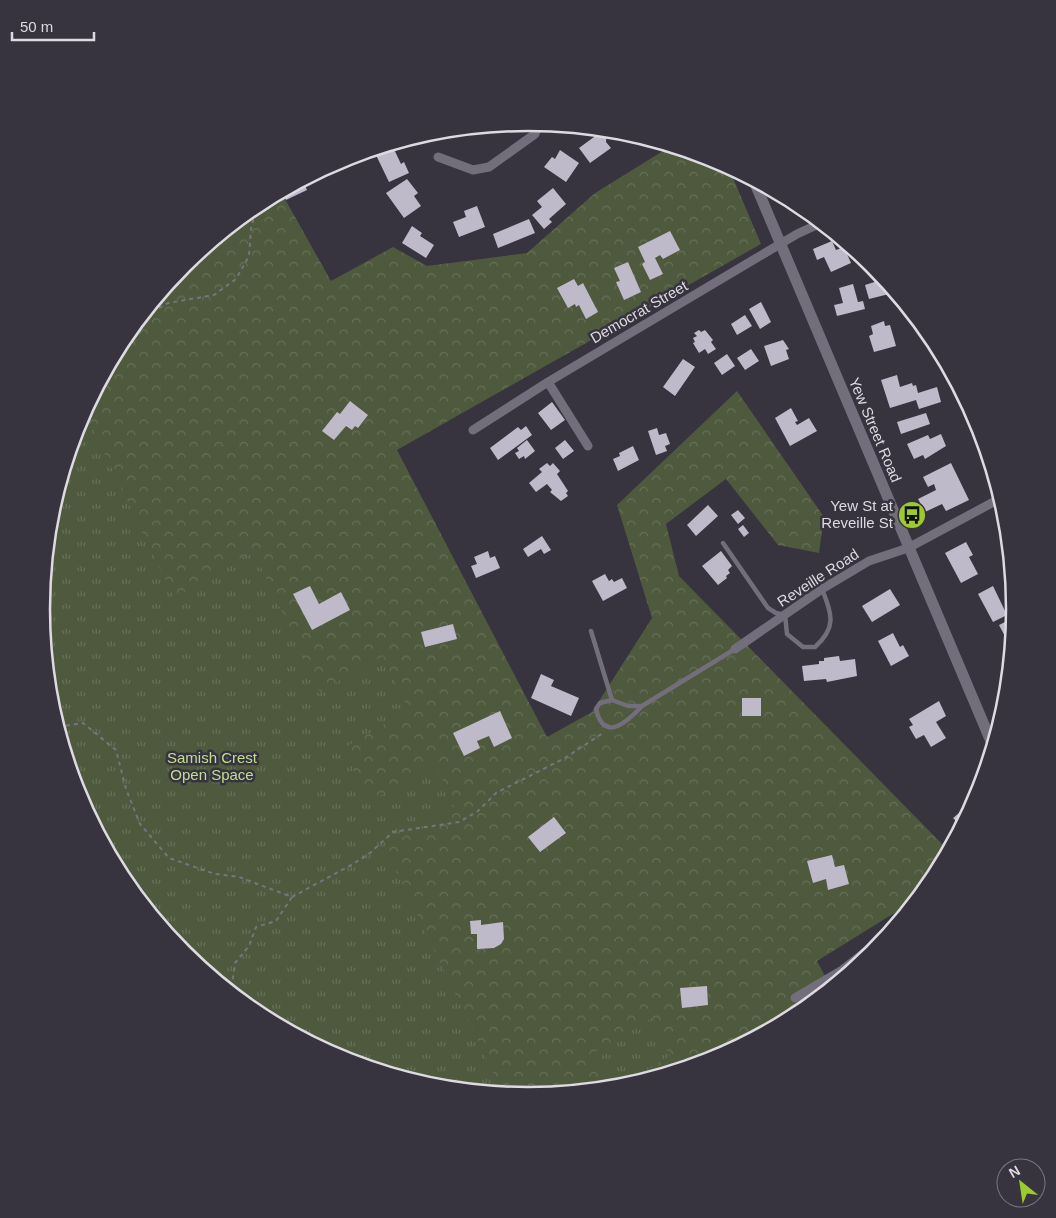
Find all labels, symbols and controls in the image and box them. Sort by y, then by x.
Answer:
scale bar [12,10,95,42]
text: 50 m [20,18,53,35]
street label: Democrat Street [587,276,691,346]
street label: Yew Street Road [846,375,905,485]
place label: Yew St at Reveille St [821,497,894,531]
bus stop icon: Yew St at Reveille St [897,500,927,530]
street label: Reveille Road [774,545,862,610]
park label: Samish Crest Open Space [167,749,258,783]
north arrow [996,1158,1046,1208]
text: N [1006,1162,1023,1181]

